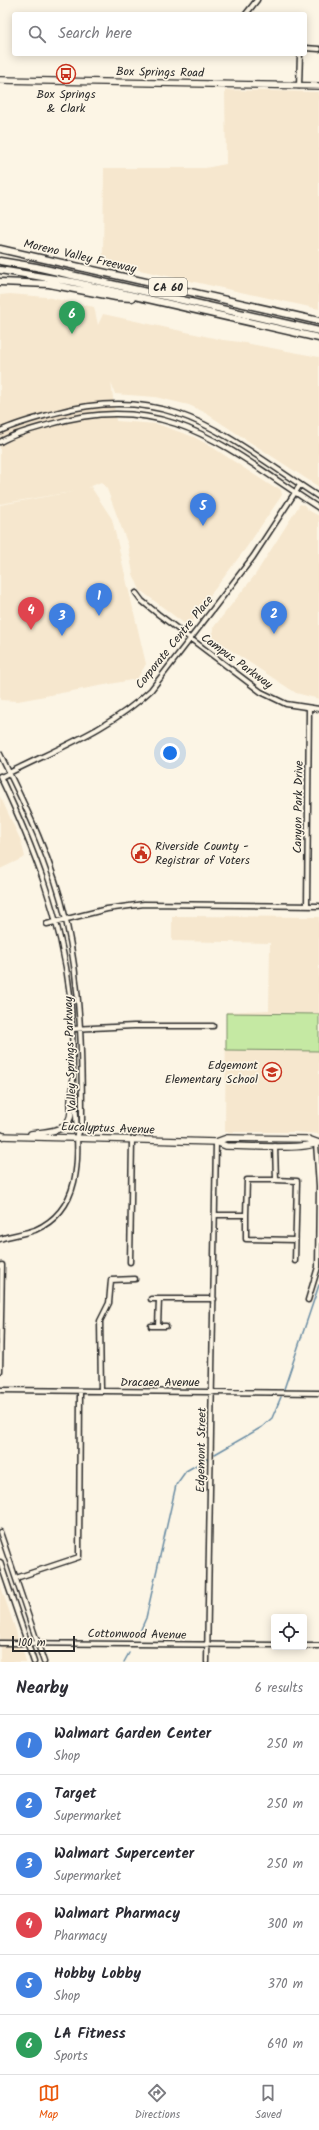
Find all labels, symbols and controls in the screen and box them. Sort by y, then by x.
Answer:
search box [12,12,307,56]
text: Search here [58,22,132,46]
icon: search [26,23,48,45]
street label: Box Springs Road [116,62,205,83]
bus stop icon: Box Springs & Clark [55,63,77,85]
place label: Box Springs & Clark [36,85,96,118]
street label: Moreno Valley Freeway [22,234,138,279]
road number: CA 60 [149,278,187,296]
pin: 6 [59,301,85,334]
pin: 5 [190,493,216,526]
pin: 1 [86,583,112,616]
street label: Corporate Centre Place [131,591,219,693]
pin: 4 [18,597,44,630]
pin: 2 [261,601,287,634]
pin: 3 [49,603,75,636]
street label: Campus Parkway [197,629,277,694]
your location [160,743,180,763]
street label: Canyon Park Drive [288,760,309,854]
place label: Riverside County - Registrar of Voters [155,837,250,870]
public building icon: Riverside County - Registrar of Voters [130,842,152,864]
street label: Valley Springs Parkway [59,995,82,1112]
place label: Edgemont Elementary School [165,1056,258,1089]
school or university icon: Edgemont Elementary School [261,1061,283,1083]
street label: Eucalyptus Avenue [61,1117,156,1140]
street label: Dracaea Avenue [120,1373,200,1392]
street label: Edgemont Street [191,1407,212,1493]
map controls [271,1614,307,1650]
button: locate [271,1614,307,1650]
street label: Cottonwood Avenue [87,1624,187,1645]
scale bar [12,1634,75,1653]
text: 100 m [18,1634,46,1652]
text: Nearby [16,1675,68,1702]
text: 6 results [255,1678,303,1699]
text: Walmart Garden Center [54,1722,211,1746]
text: 1 [27,1734,31,1755]
text: 250 m [266,1734,303,1755]
text: Shop [54,1746,80,1767]
text: Target [54,1782,97,1806]
text: 2 [25,1794,33,1815]
text: 250 m [266,1794,303,1815]
text: Supermarket [54,1806,121,1827]
text: Walmart Supercenter [54,1842,194,1866]
text: 3 [25,1854,33,1875]
text: 250 m [266,1854,303,1875]
text: Supermarket [54,1866,121,1887]
text: Walmart Pharmacy [54,1902,180,1926]
text: 4 [25,1914,33,1935]
text: 300 m [267,1914,303,1935]
text: Pharmacy [54,1926,107,1947]
text: Hobby Lobby [54,1962,141,1986]
text: 5 [26,1974,32,1995]
text: 370 m [268,1974,303,1995]
text: Shop [54,1986,80,2007]
text: LA Fitness [54,2022,126,2046]
text: 6 [25,2034,33,2055]
text: 690 m [267,2034,303,2055]
text: Sports [54,2046,88,2067]
tab: Map [38,2082,60,2124]
tab: Directions [135,2082,180,2124]
tab: Saved [255,2082,281,2124]

